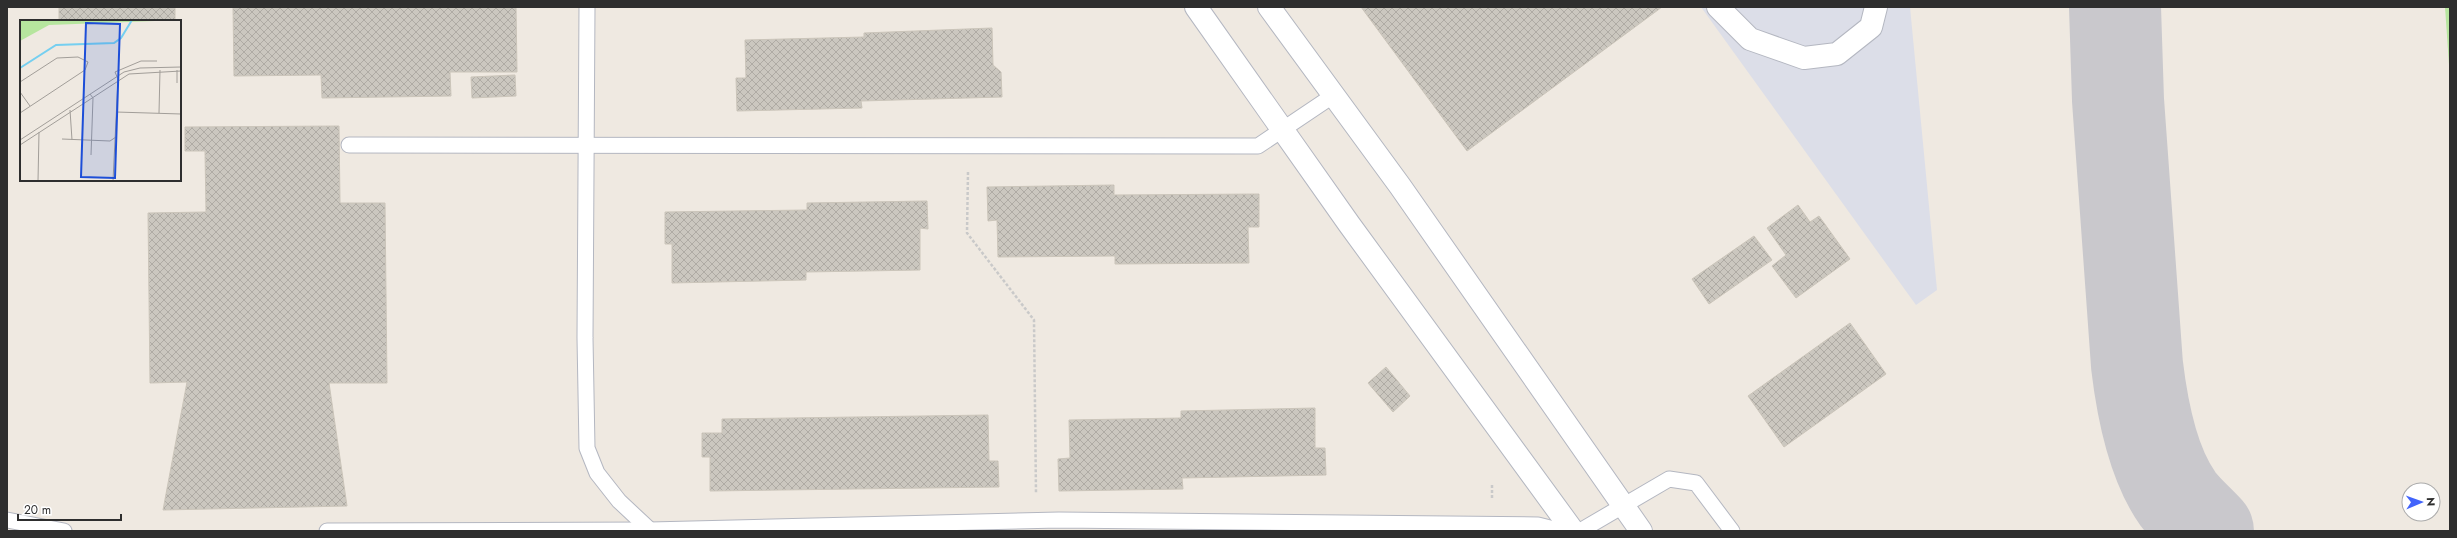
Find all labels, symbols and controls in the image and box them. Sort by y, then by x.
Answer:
inset map [20,20,181,181]
north arrow [2401,482,2441,522]
scale bar [18,496,121,522]
text: N [2423,497,2439,506]
text: 20 m [24,501,51,519]

